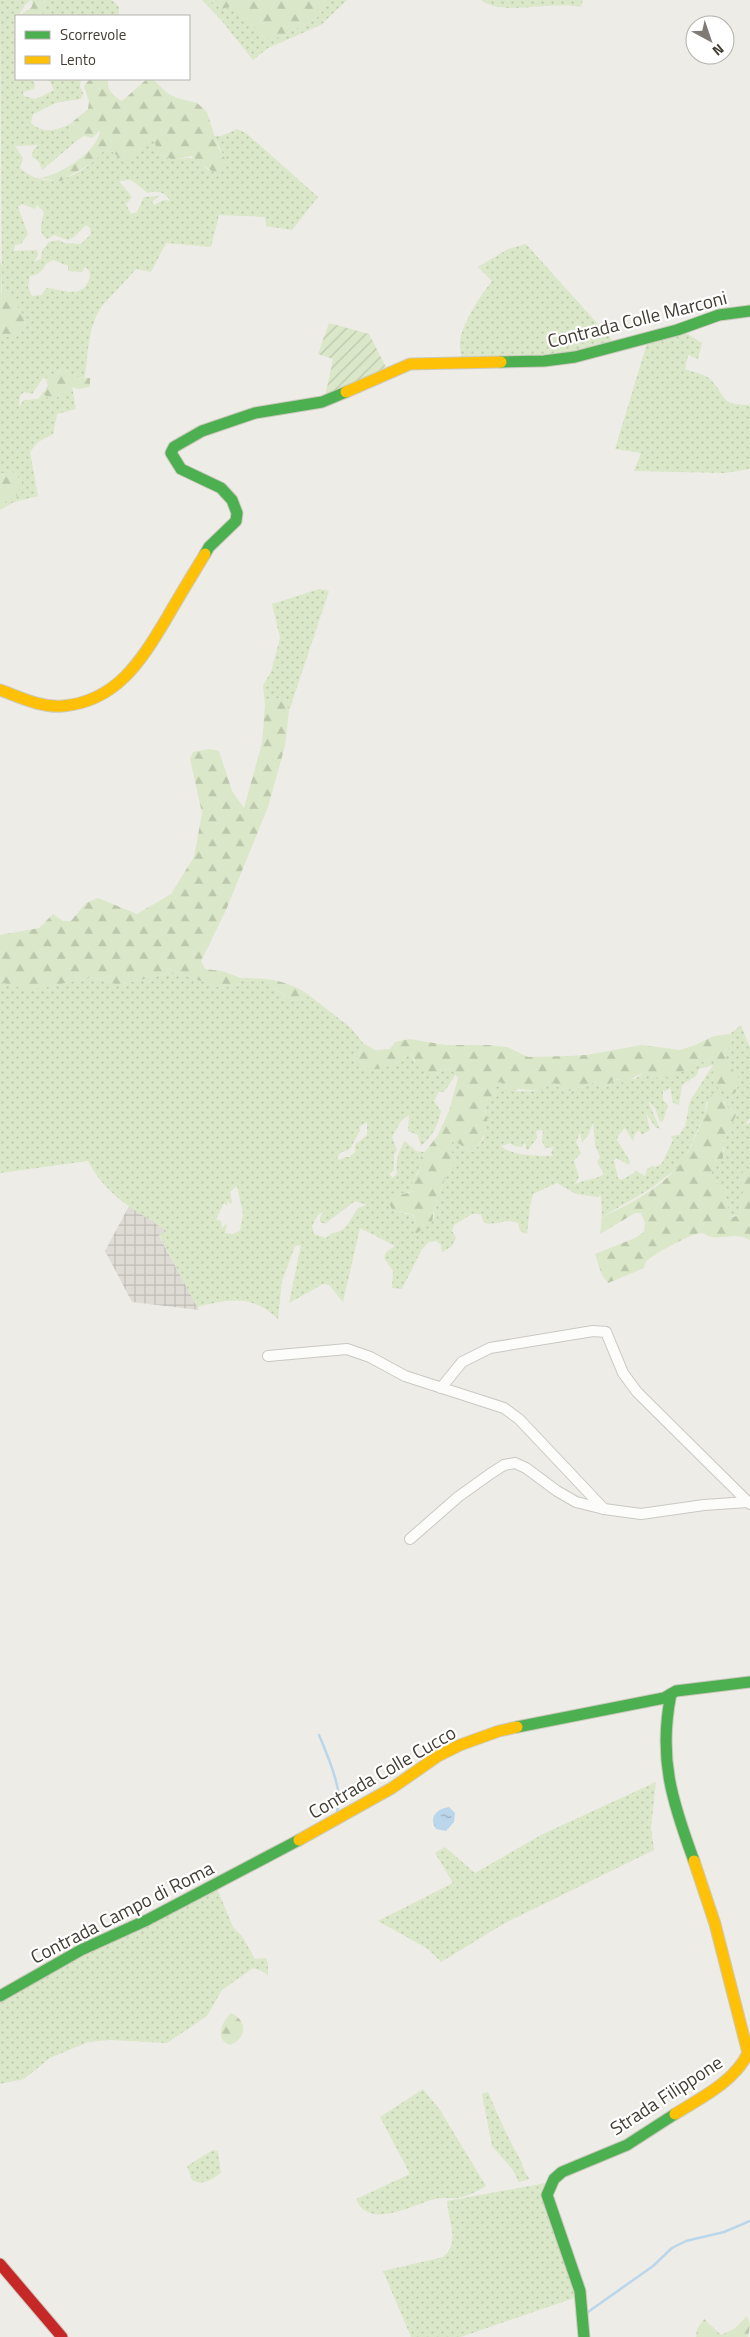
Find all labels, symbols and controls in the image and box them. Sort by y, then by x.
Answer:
legend [15,15,190,80]
north arrow [685,15,735,65]
text: Scorrevole [60,23,126,46]
text: N [708,39,729,62]
text: Lento [60,48,96,71]
street label: Contrada Colle Marconi [544,282,730,355]
street label: Contrada Colle Cucco [303,1717,461,1826]
street label: Contrada Campo di Roma [25,1853,219,1970]
street label: Strada Filippone [604,2047,728,2142]

